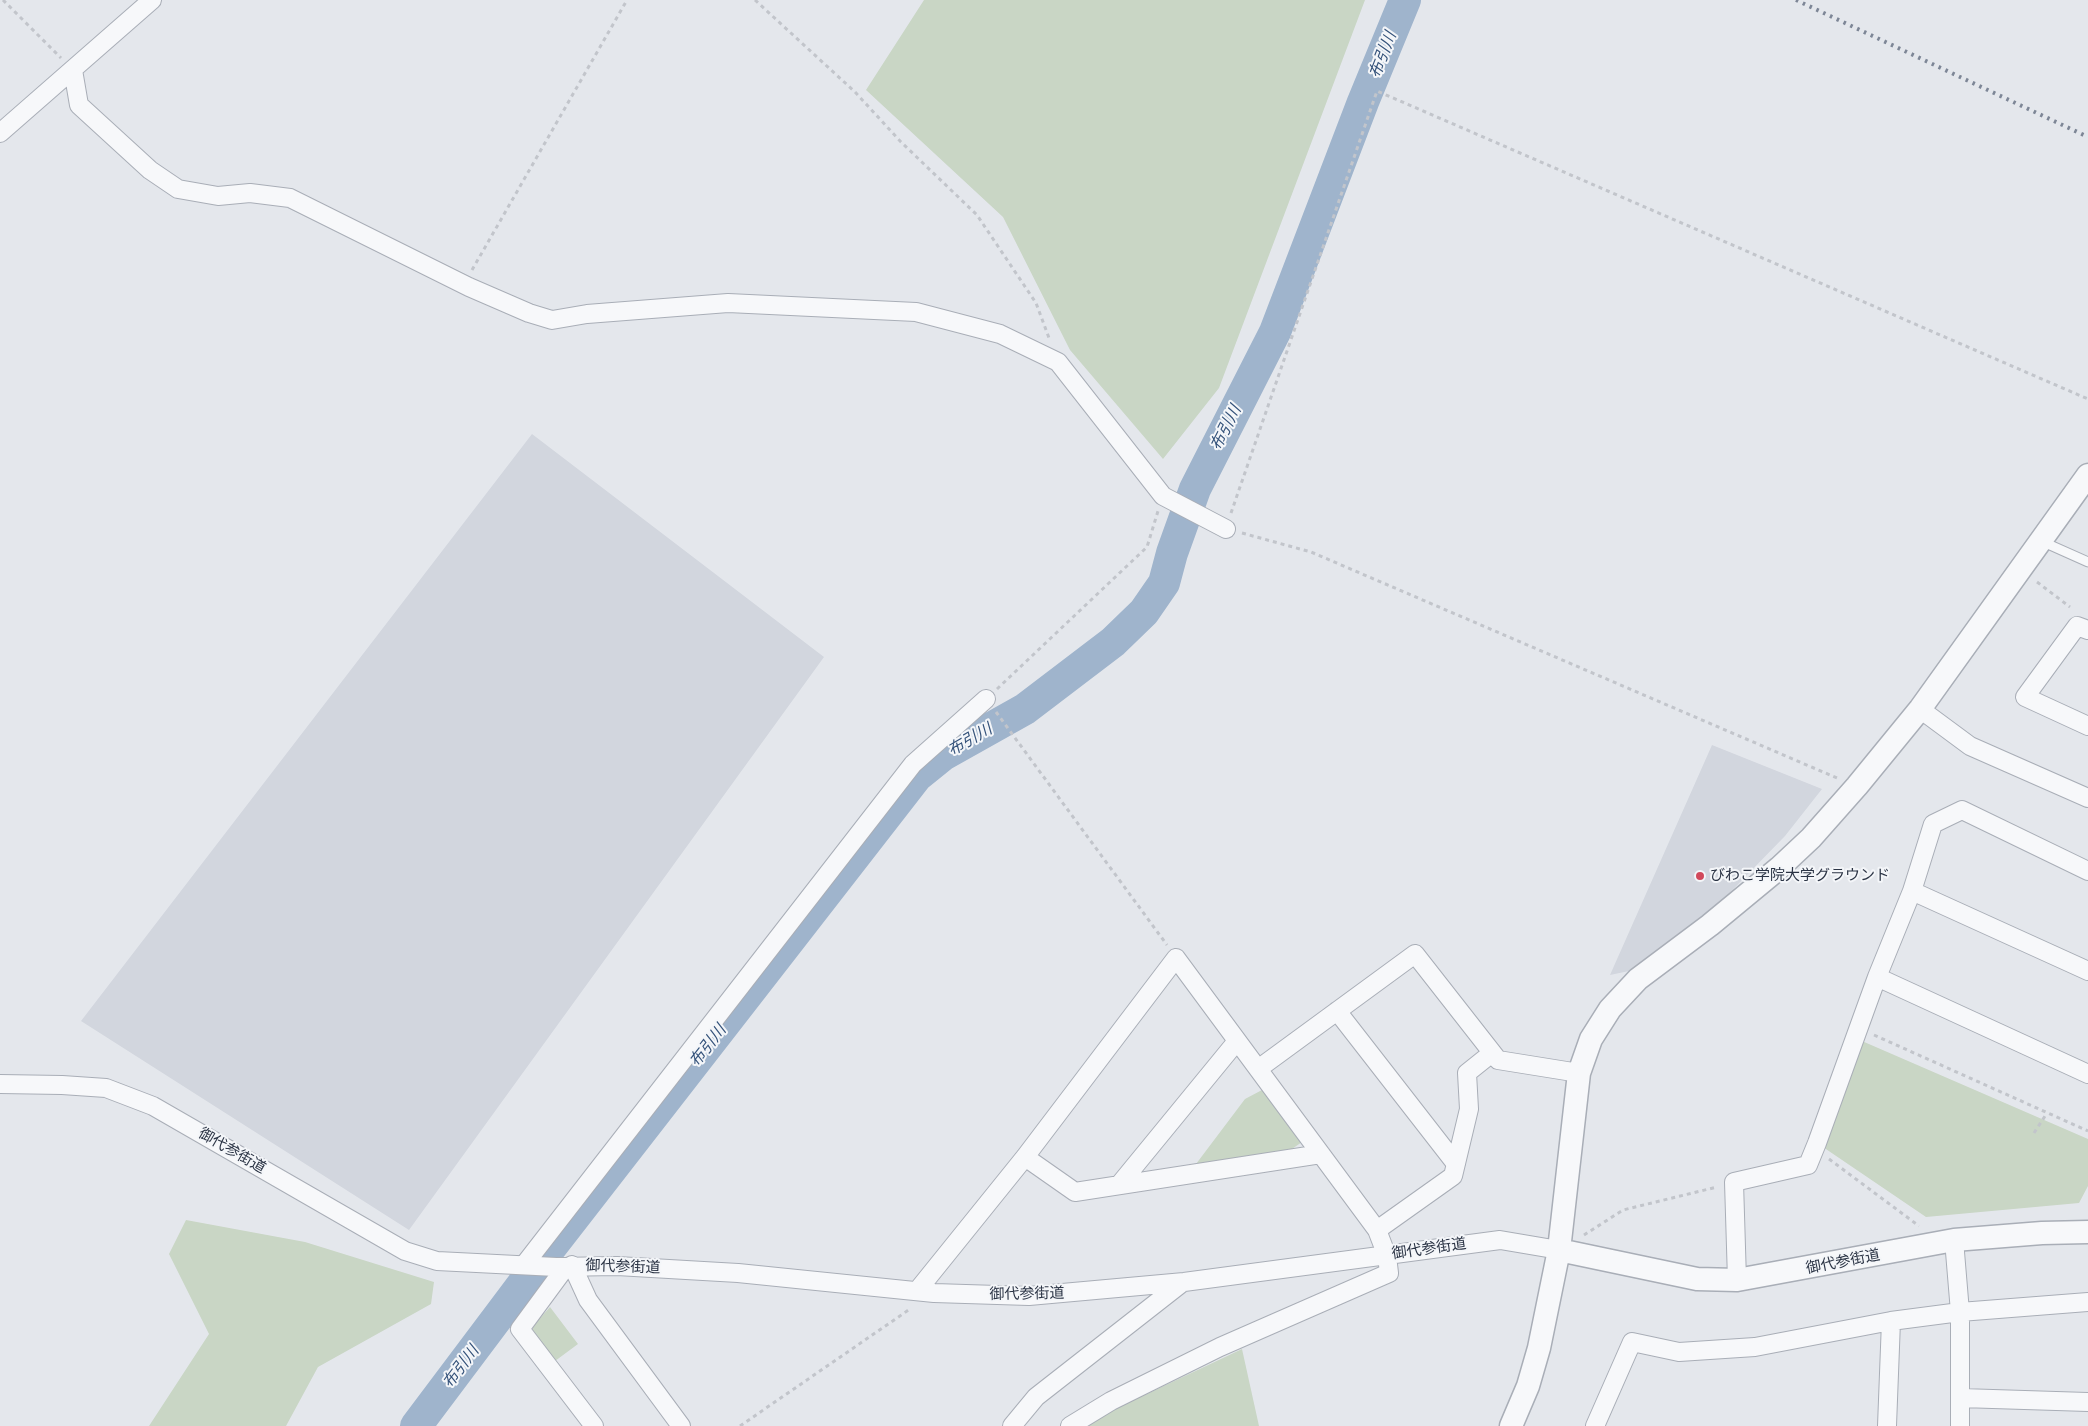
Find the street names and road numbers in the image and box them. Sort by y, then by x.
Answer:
street label: 御代参街道 [195,1124,269,1178]
street label: 御代参街道 [1391,1235,1467,1263]
street label: 御代参街道 [1804,1246,1882,1278]
street label: 御代参街道 [585,1257,661,1277]
street label: 御代参街道 [989,1284,1065,1304]

